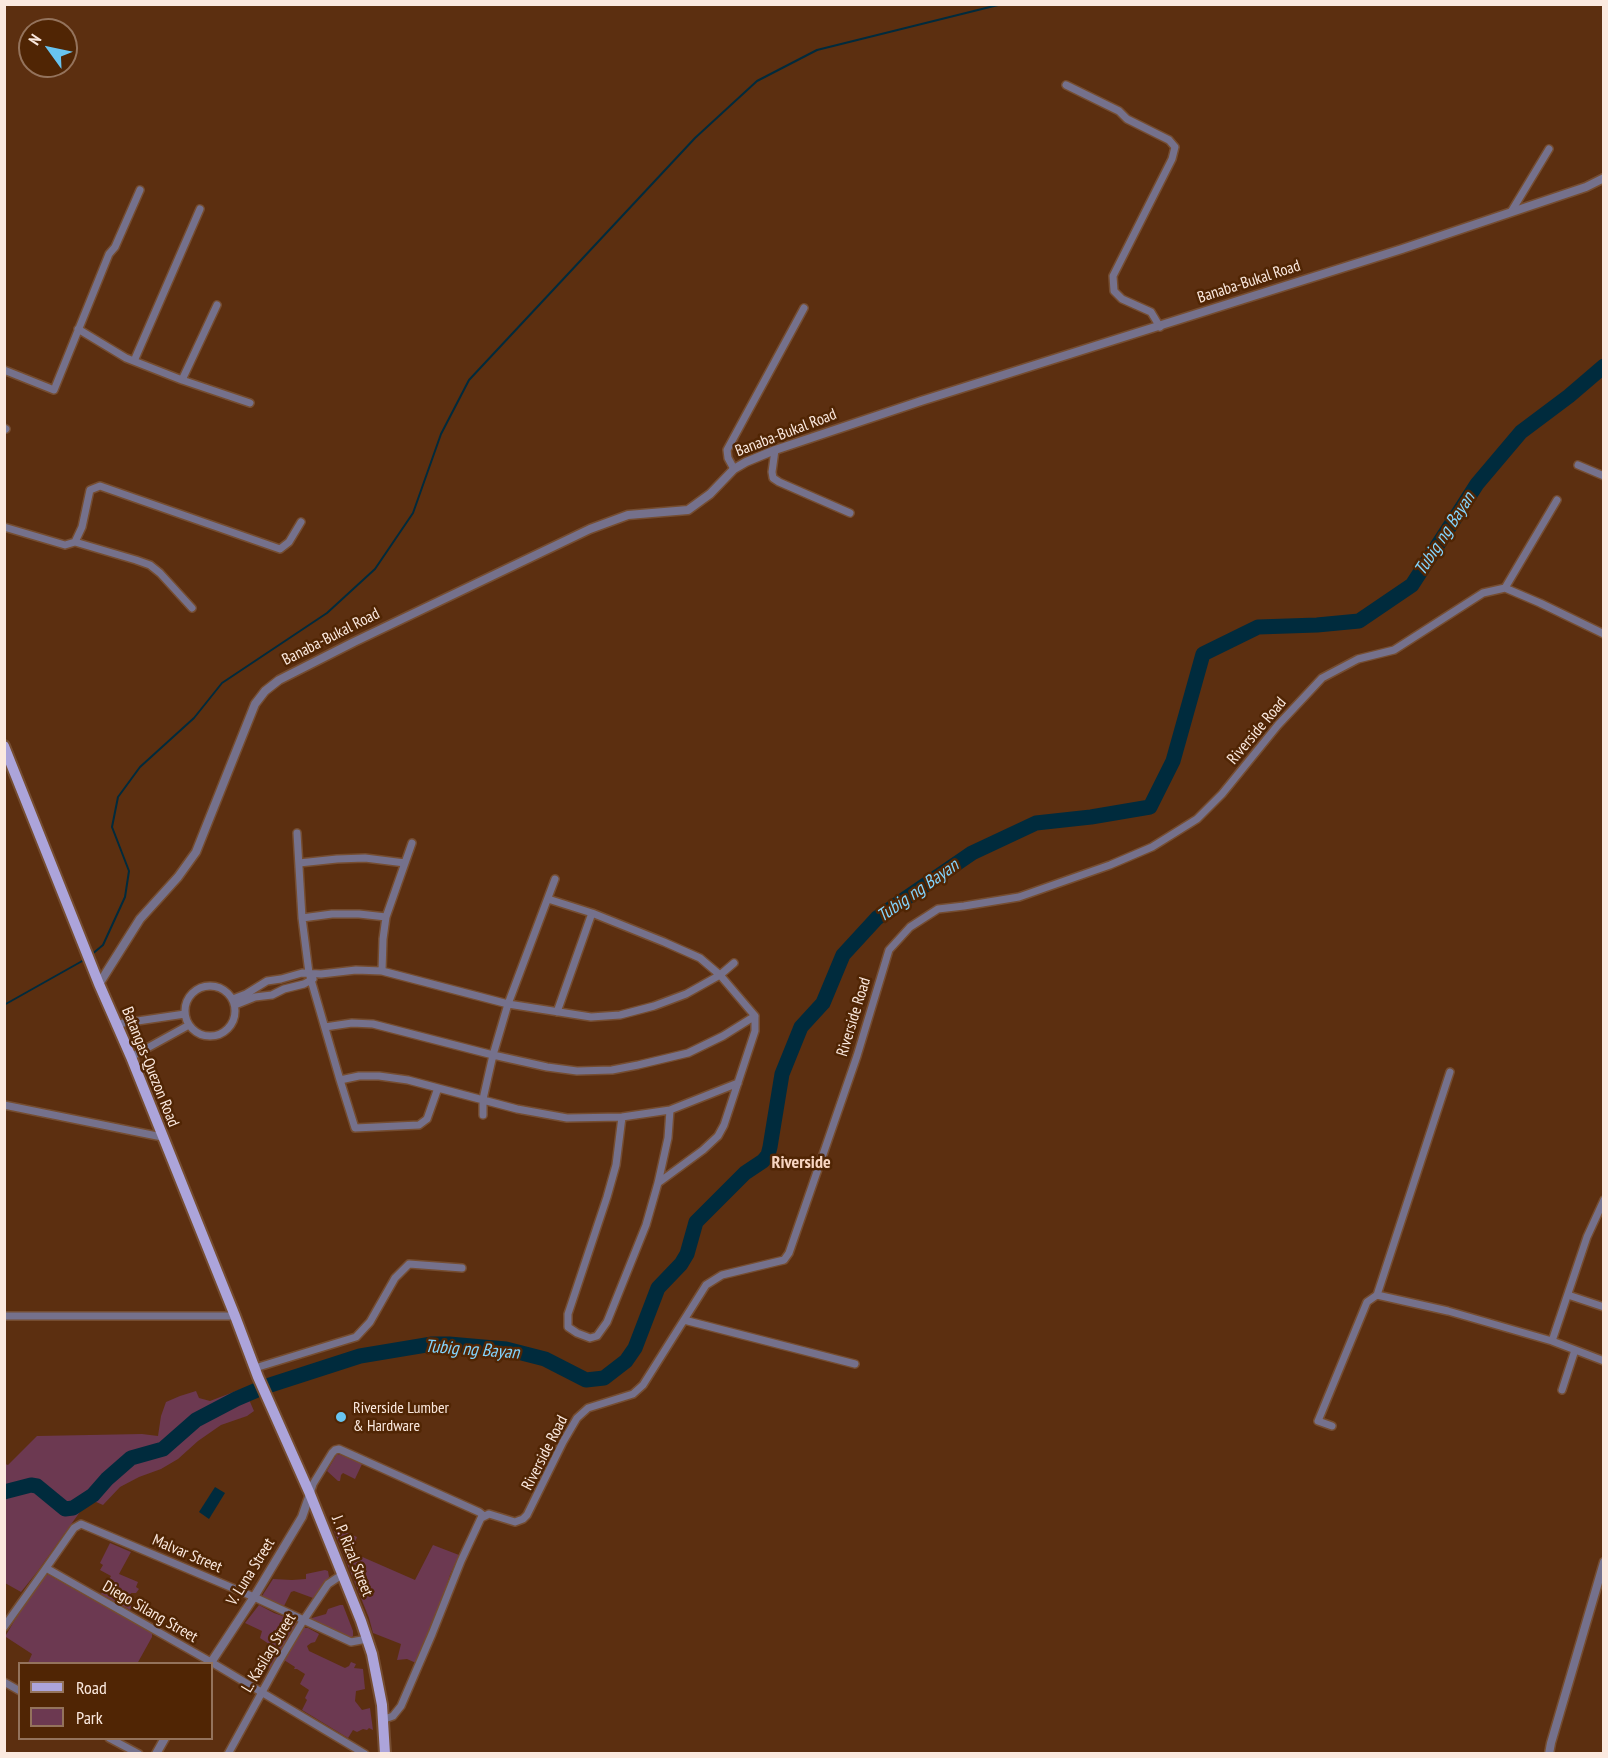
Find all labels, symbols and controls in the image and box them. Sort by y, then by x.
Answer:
north arrow [18,18,78,78]
text: N [24,30,45,48]
street label: Banaba-Bukal Road [1195,256,1303,308]
street label: Banaba-Bukal Road [733,405,839,461]
water label: Tubig ng Bayan [1410,488,1480,580]
street label: Banaba-Bukal Road [279,604,383,670]
street label: Riverside Road [1223,694,1291,768]
water label: Tubig ng Bayan [873,855,963,927]
street label: Riverside Road [833,975,875,1059]
street label: Batangas-Quezon Road [117,1004,183,1130]
district label: Riverside [771,1152,831,1174]
water label: Tubig ng Bayan [424,1336,520,1364]
place label: Riverside Lumber & Hardware [353,1398,449,1436]
marker: Riverside Lumber & Hardware [334,1410,348,1424]
street label: Riverside Road [518,1412,572,1494]
street label: J. P. Rizal Street [327,1513,377,1599]
street label: Malvar Street [149,1531,225,1577]
street label: V. Luna Street [223,1535,279,1609]
street label: Diego Silang Street [99,1577,201,1647]
street label: L. Kasilag Street [238,1610,300,1696]
legend [18,1662,213,1740]
text: Road [76,1676,107,1699]
text: Park [76,1706,103,1729]

